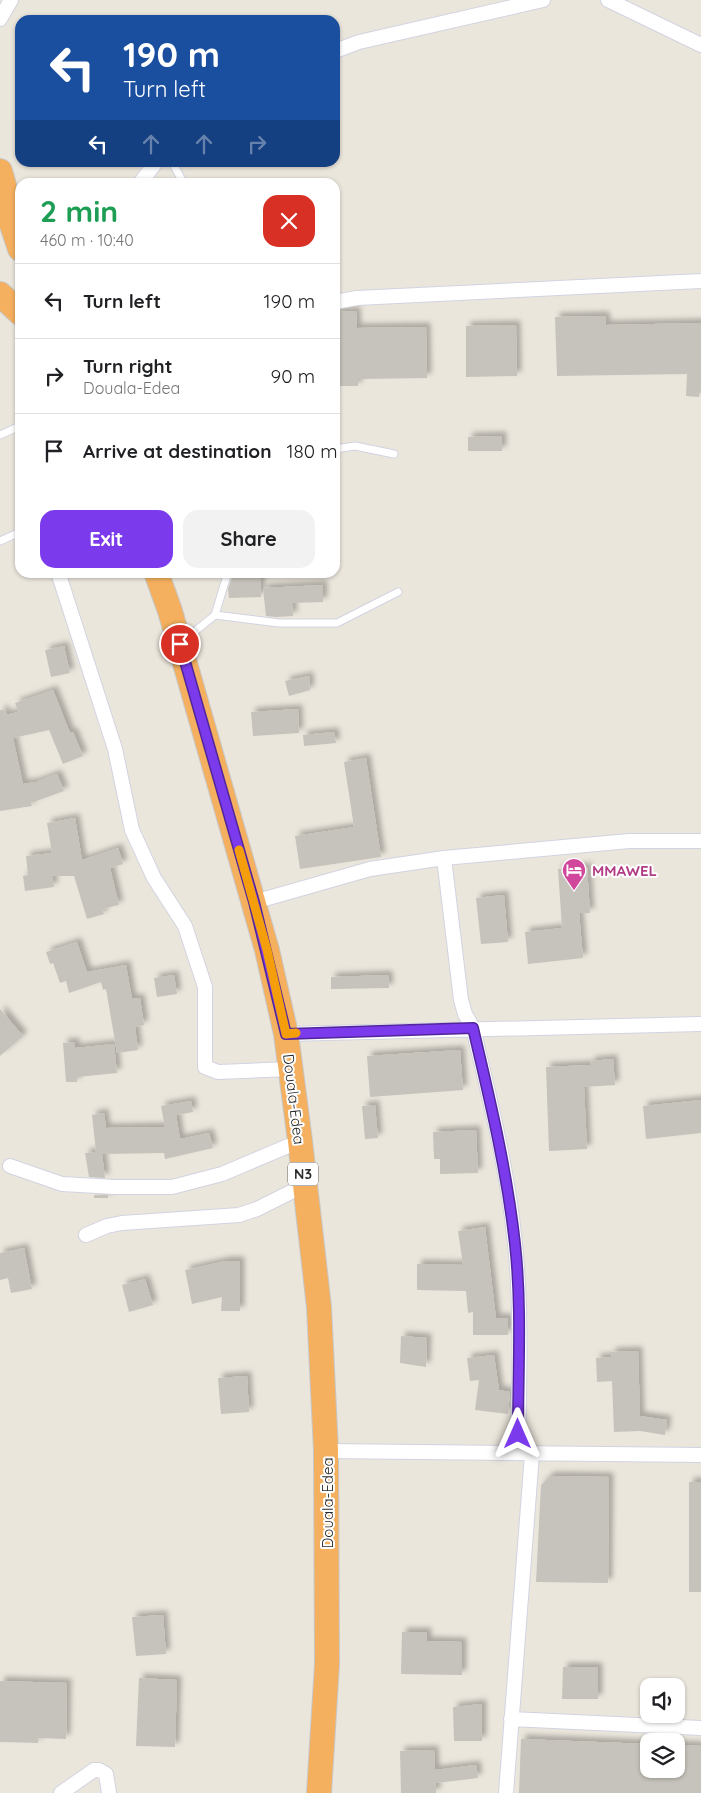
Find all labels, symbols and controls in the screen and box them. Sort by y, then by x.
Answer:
text: 190 m [123,32,220,76]
icon: left [40,35,105,100]
text: Turn left [123,75,206,103]
icon: left [84,130,112,158]
icon: ahead [137,130,165,158]
icon: ahead [190,130,218,158]
icon: right [243,130,271,158]
text: 2 min [40,192,118,230]
button: close [263,195,315,247]
text: 460 m · 10:40 [40,230,134,250]
icon: left [40,287,68,315]
text: Turn left [83,289,161,313]
text: 190 m [264,289,315,313]
text: Turn right [83,354,172,378]
icon: right [40,362,68,390]
text: 90 m [271,364,315,388]
text: Douala-Edea [83,378,180,398]
icon: arrive [40,437,68,465]
text: Arrive at destination [83,439,272,463]
text: 180 m [287,439,338,463]
button: Exit [40,510,173,568]
button: Share [183,510,315,568]
pin [159,623,201,665]
icon: arrive [166,630,194,658]
hotel icon: MMAWEL [561,857,587,891]
place label: MMAWEL [592,861,657,880]
street label: Douala-Edea [279,1053,309,1145]
road number: N3 [288,1162,318,1186]
position arrow [491,1407,543,1459]
street label: Douala-Edea [318,1457,337,1549]
map controls [640,1678,685,1778]
button: sound [640,1678,685,1723]
button: layers [640,1733,685,1778]

